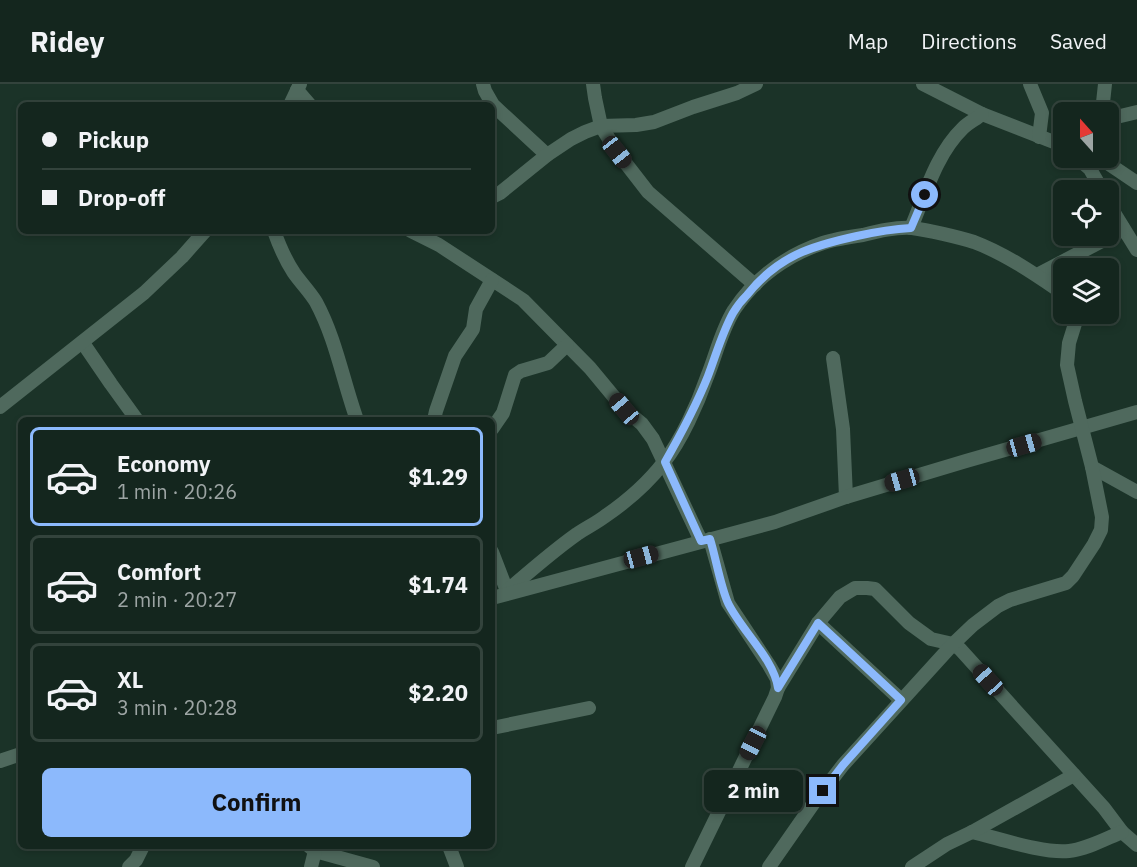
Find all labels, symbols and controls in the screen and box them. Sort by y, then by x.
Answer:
text: Ridey [30,23,104,60]
text: Map [848,27,888,55]
text: Directions [921,27,1017,55]
text: Saved [1050,27,1107,55]
north arrow [1053,102,1119,168]
map controls [1053,102,1119,324]
text: Pickup [78,125,149,154]
car [599,132,635,172]
button: locate [1053,180,1119,246]
route start [911,181,938,208]
text: Drop-off [78,183,165,212]
button: layers [1053,258,1119,324]
car [606,389,642,429]
car [1004,431,1044,459]
text: Economy [117,449,211,478]
icon: car [45,450,99,504]
text: $1.29 [408,462,468,491]
car [882,466,922,494]
text: 1 min · 20:26 [117,478,237,505]
car [621,544,661,570]
text: Comfort [117,557,201,586]
icon: car [45,558,99,612]
text: $1.74 [408,570,468,599]
text: 2 min · 20:27 [117,586,237,613]
car [969,661,1007,699]
text: XL [117,665,143,694]
icon: car [45,666,99,720]
text: $2.20 [408,678,468,707]
text: 3 min · 20:28 [117,694,237,721]
car [737,723,769,763]
button: Confirm [42,768,471,837]
callout: 2 min [703,770,802,812]
text: 2 min [727,777,780,804]
route end [809,777,836,804]

